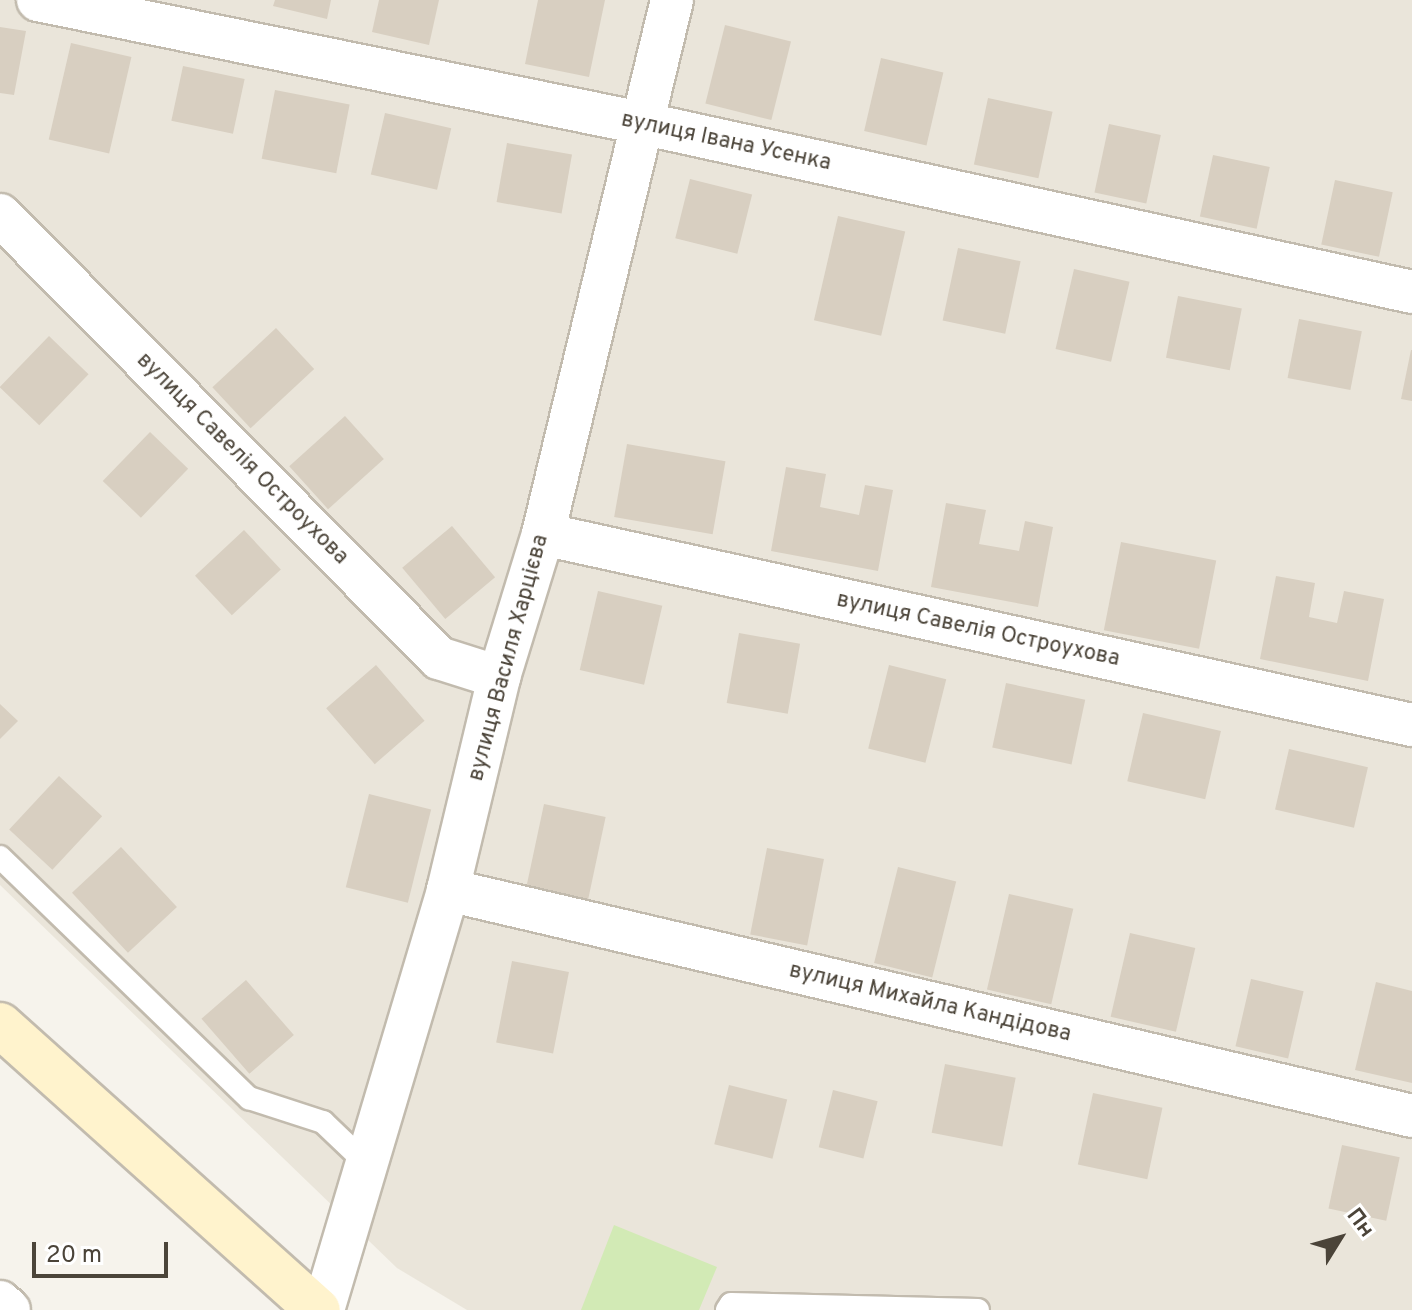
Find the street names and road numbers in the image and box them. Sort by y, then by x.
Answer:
street label: вулиця Івана Усенка [619,107,833,177]
street label: вулиця Савелія Остроухова [131,348,353,570]
street label: вулиця Василя Харцієва [463,532,555,784]
street label: вулиця Савелія Остроухова [834,587,1122,673]
street label: вулиця Михайла Кандідова [786,958,1074,1048]

